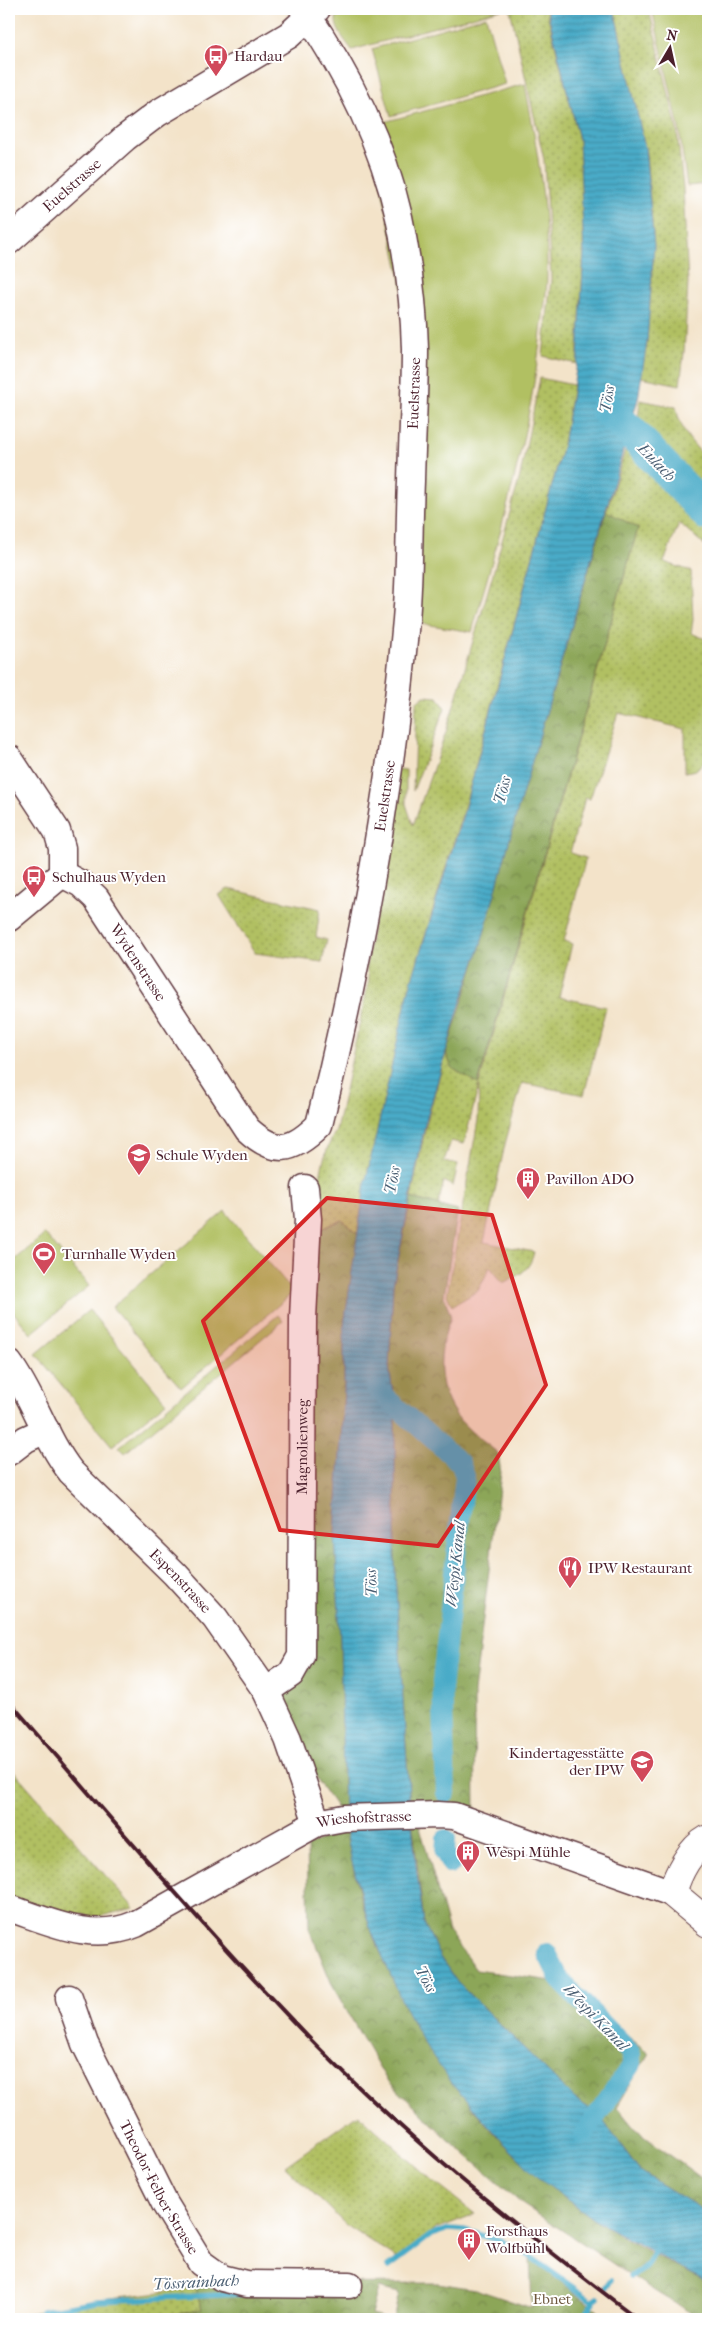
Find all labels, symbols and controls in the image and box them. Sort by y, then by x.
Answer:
north arrow [644,22,694,72]
text: N [665,26,679,45]
bus stop icon: Hardau [203,43,229,77]
place label: Hardau [234,47,283,65]
street label: Euelstrasse [39,154,105,216]
street label: Euelstrasse [404,357,424,430]
water label: Töss [595,383,619,414]
water label: Eulach [633,438,680,485]
street label: Euelstrasse [371,758,399,833]
water label: Töss [489,773,515,806]
bus stop icon: Schulhaus Wyden [21,864,47,898]
place label: Schulhaus Wyden [52,868,166,886]
street label: Wydenstrasse [106,919,170,1005]
school or university icon: Schule Wyden [126,1142,152,1176]
place label: Schule Wyden [156,1146,248,1164]
water label: Töss [380,1163,404,1196]
building icon: Pavillon ADO [515,1166,541,1200]
place label: Pavillon ADO [546,1170,634,1188]
sports icon: Turnhalle Wyden [31,1241,57,1275]
place label: Turnhalle Wyden [62,1245,176,1263]
street label: Magnolienweg [293,1398,312,1495]
water label: Wespi Kanal [441,1518,469,1607]
street label: Espenstrasse [146,1545,215,1617]
restaurant icon: IPW Restaurant [557,1555,583,1589]
place label: IPW Restaurant [588,1559,693,1577]
water label: Töss [361,1568,381,1597]
place label: Kindertagesstätte der IPW [509,1744,625,1779]
school or university icon: Kindertagesstätte der IPW [629,1749,655,1783]
street label: Wieshofstrasse [314,1807,412,1832]
building icon: Wespi Mühle [455,1839,481,1873]
place label: Wespi Mühle [485,1843,571,1861]
water label: Töss [411,1962,442,1997]
water label: Wespi Kanal [560,1980,634,2056]
street label: Theodor-Felber-Strasse [116,2117,203,2258]
place label: Forsthaus Wolfbühl [485,2222,549,2257]
building icon: Forsthaus Wolfbühl [456,2227,482,2261]
water label: Tössrainbach [152,2270,240,2294]
park label: Ebnet [533,2290,572,2308]

